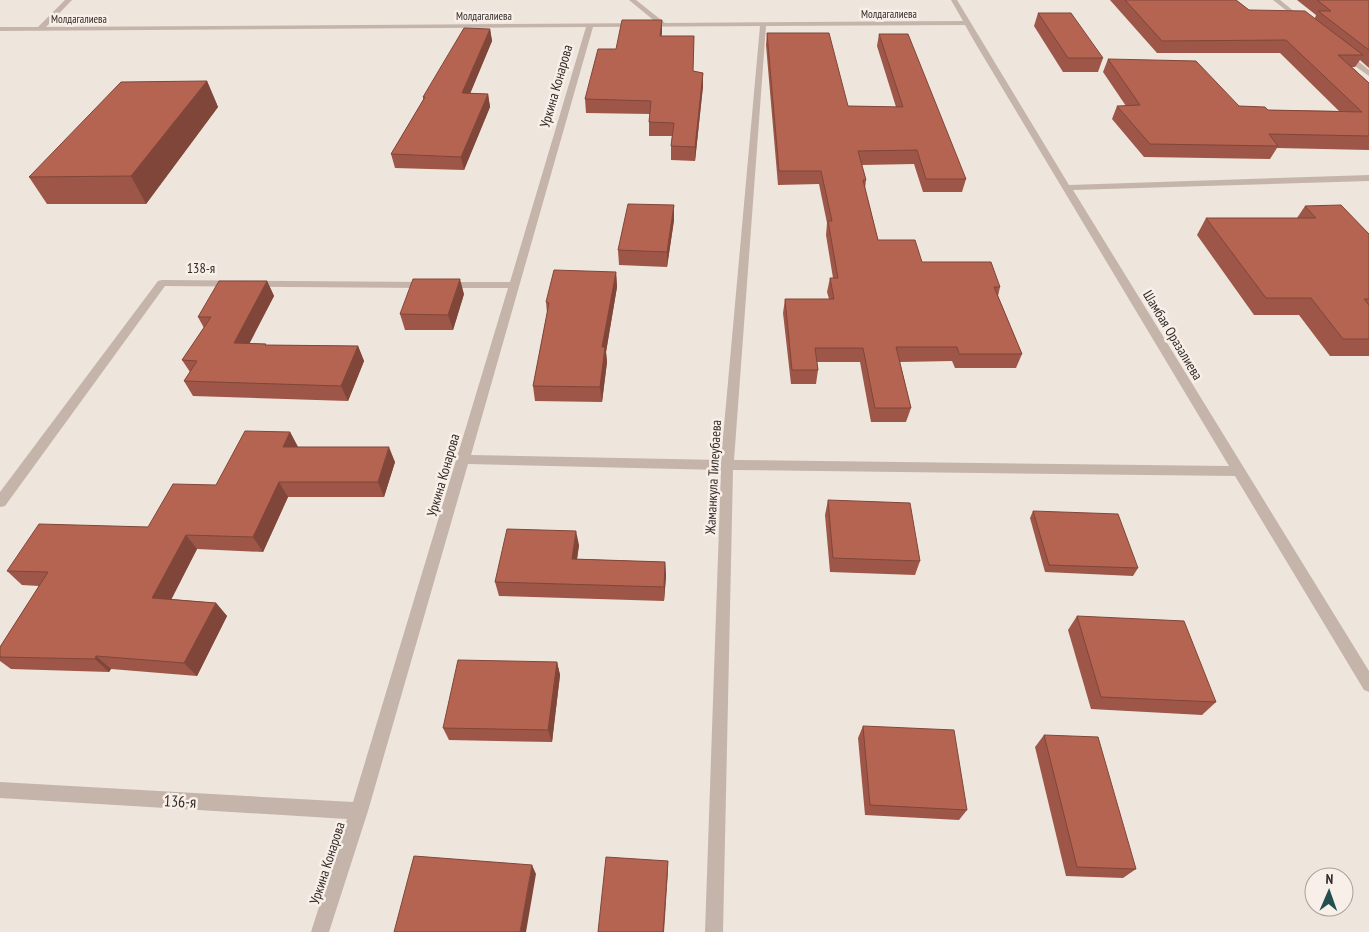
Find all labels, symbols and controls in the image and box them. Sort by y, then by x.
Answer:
street label: Молдагалиева [861,7,917,21]
street label: Молдагалиева [456,9,512,23]
street label: Молдагалиева [51,12,107,26]
street label: Уркина Конарова [536,43,576,129]
street label: 138-я [187,259,215,277]
street label: Шамбая Оразалиева [1139,287,1207,383]
street label: Жаманкула Тилеубаева [701,419,725,536]
street label: Уркина Конарова [423,432,463,518]
street label: 136-я [163,790,197,812]
street label: Уркина Конарова [305,820,349,906]
north arrow [1304,867,1354,917]
text: N [1325,870,1334,888]

